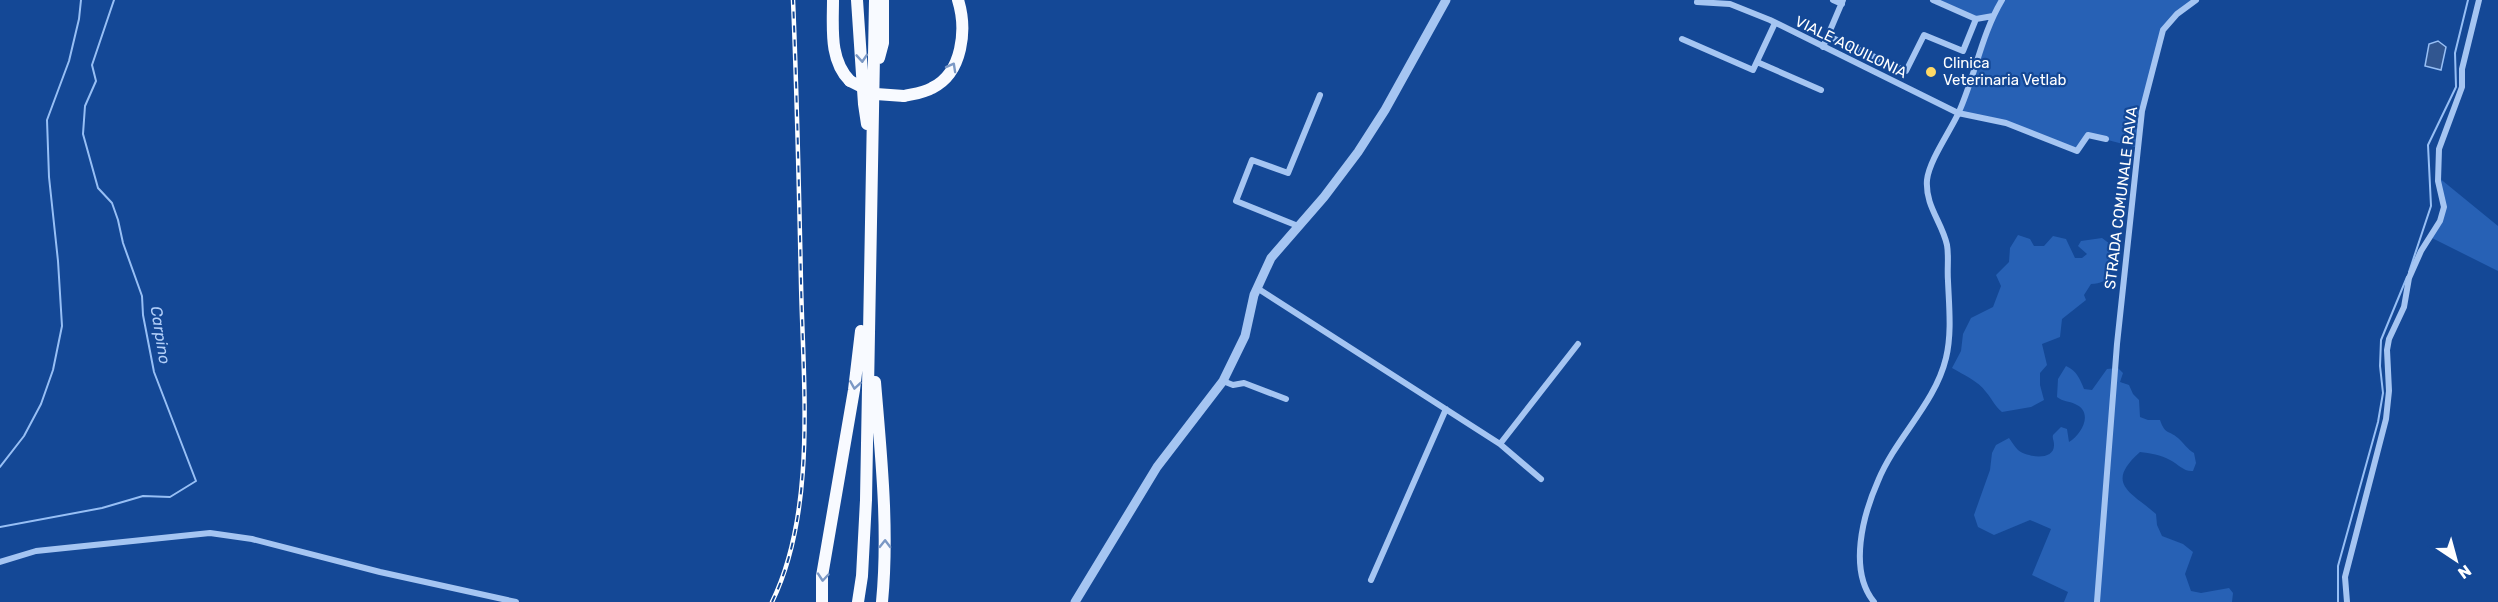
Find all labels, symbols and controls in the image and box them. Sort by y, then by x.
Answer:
street label: VIALE AQUILONIA [1792,12,1910,82]
one-way arrow [855,54,868,63]
place label: Clinica Veterinaria Vetlab [1943,54,2066,89]
one-way arrow [945,63,956,73]
marker: Clinica Veterinaria Vetlab [1924,65,1938,79]
street label: STRADA COMUNALE RAVA [2101,106,2141,290]
water label: Carpino [147,305,174,365]
one-way arrow [849,380,861,389]
north arrow [2426,530,2486,590]
one-way arrow [878,539,891,548]
text: N [2454,561,2475,583]
one-way arrow [816,573,829,582]

